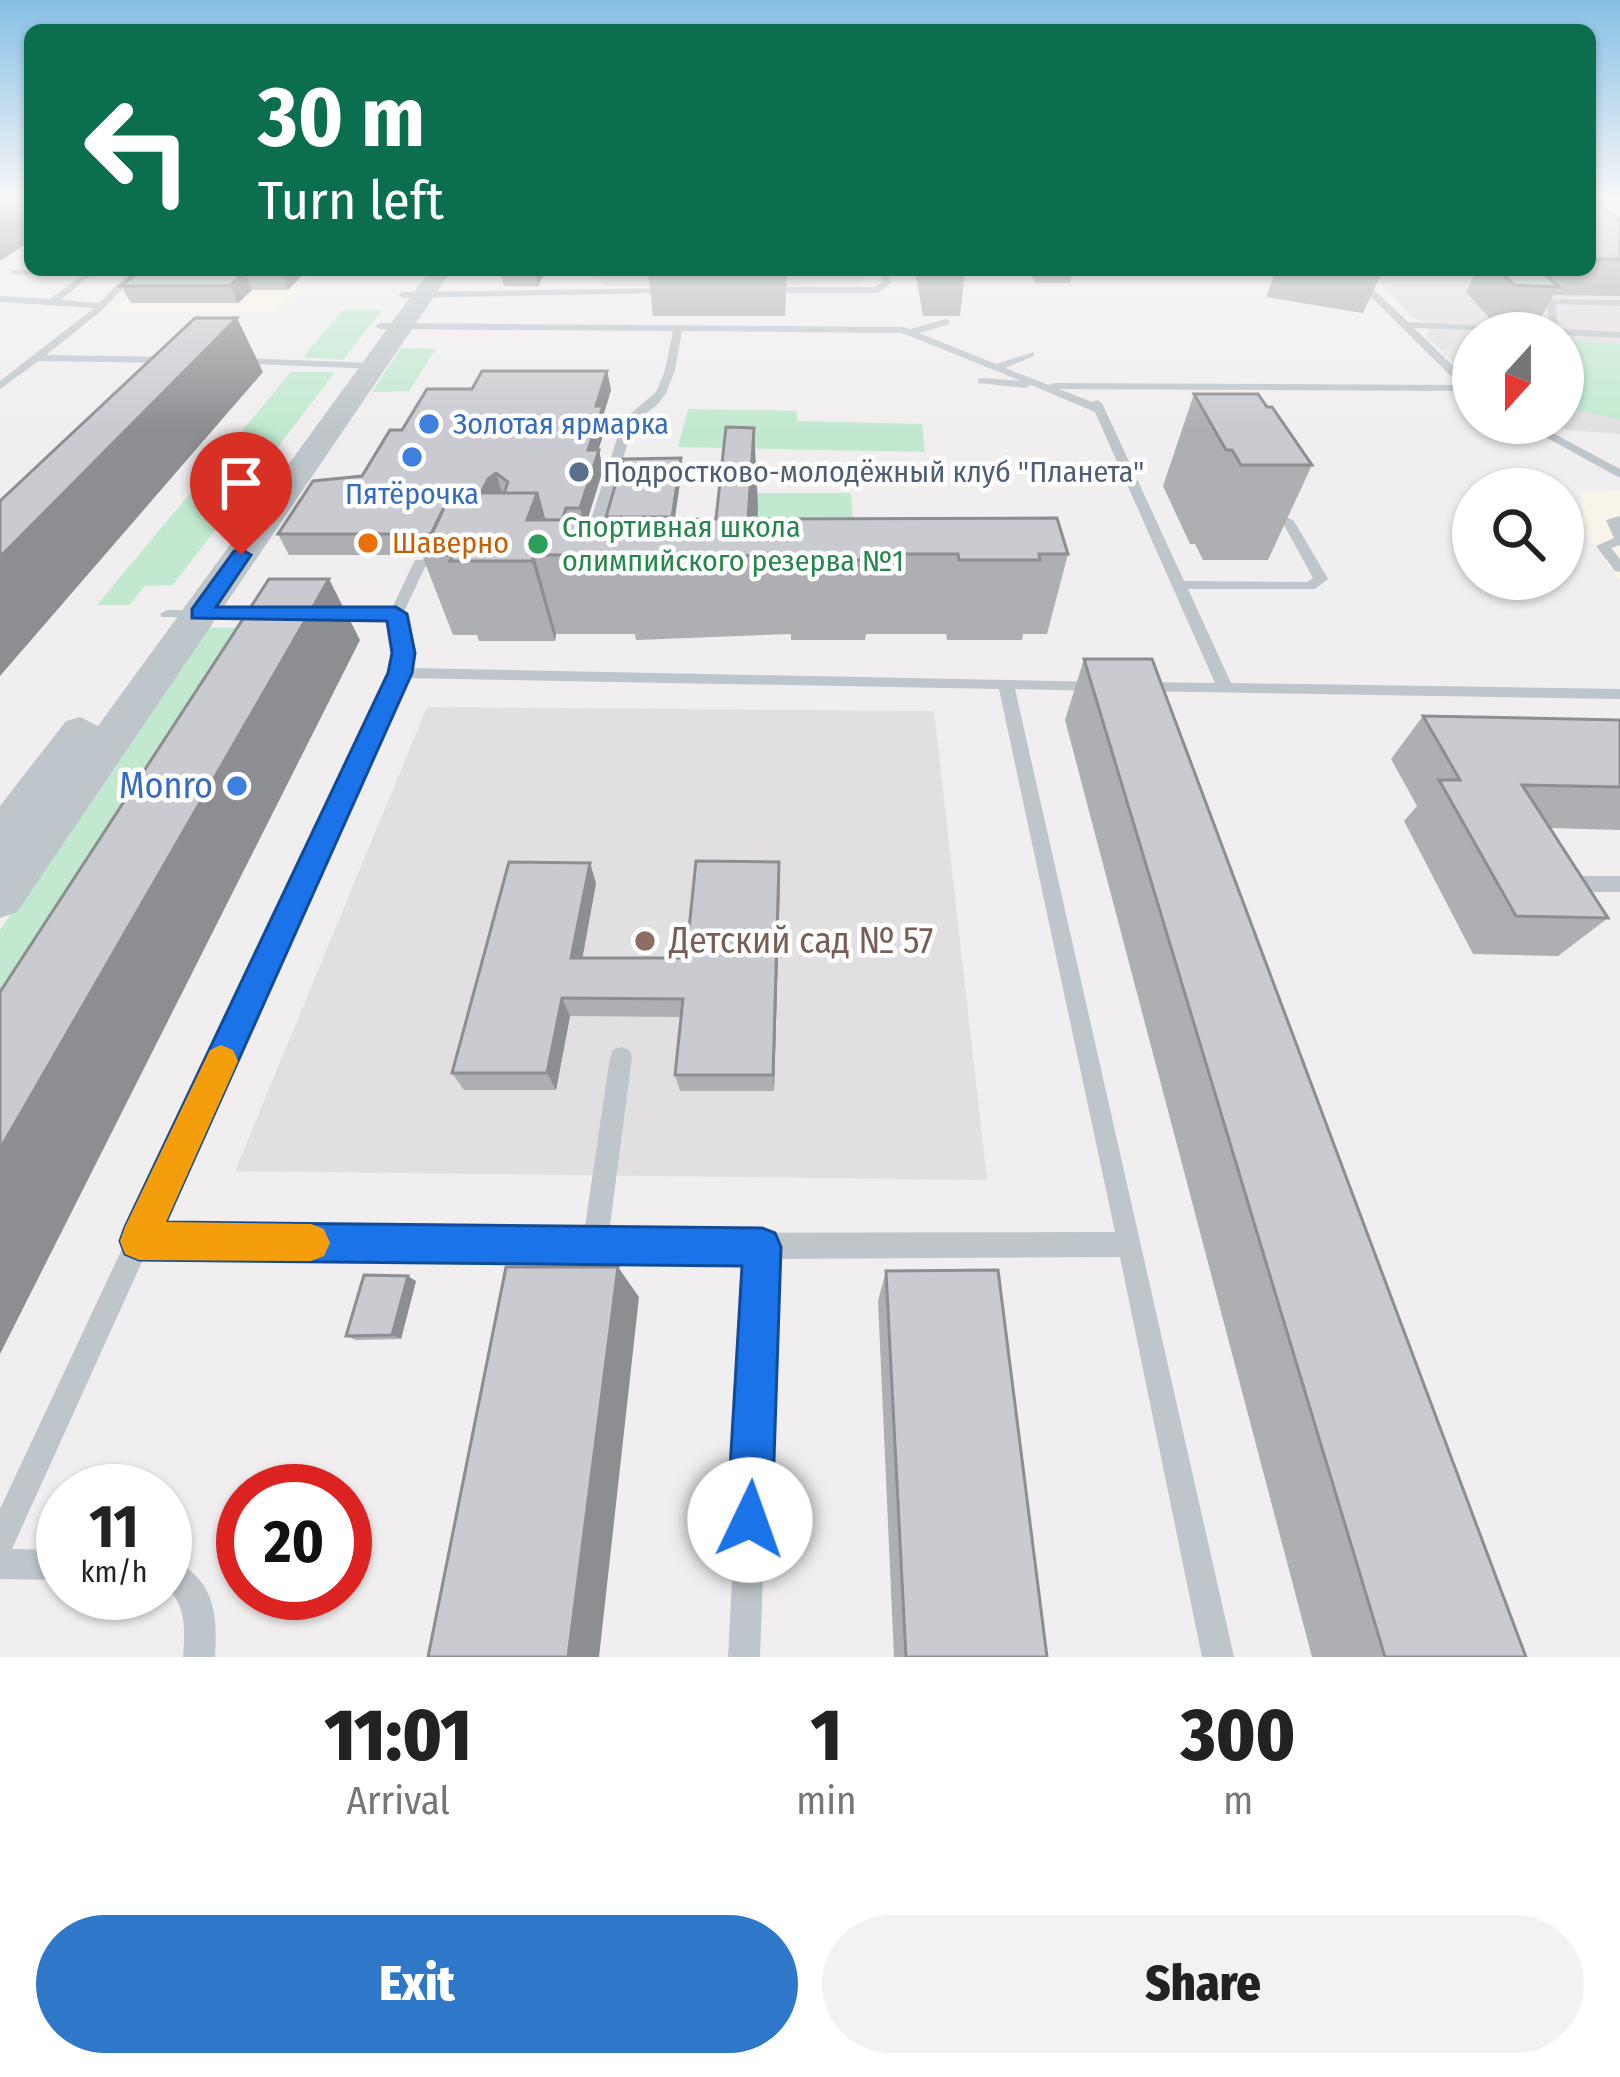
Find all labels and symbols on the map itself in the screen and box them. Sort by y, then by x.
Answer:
north arrow [1452,312,1584,444]
place label: Золотая ярмарка [453,406,669,442]
marker: Золотая ярмарка [416,411,442,437]
pin [190,432,292,555]
marker: Пятёрочка [399,444,425,470]
place label: Подростково-молодёжный клуб "Планета" [603,454,1144,490]
marker: Подростково-молодёжный клуб "Планета" [566,459,592,485]
place label: Пятёрочка [345,476,479,512]
place label: Спортивная школа олимпийского резерва №1 [562,509,904,579]
place label: Шаверно [392,525,509,561]
marker: Шаверно [355,530,381,556]
marker: Спортивная школа олимпийского резерва №1 [525,531,551,557]
place label: Monro [119,764,213,808]
marker: Monro [224,773,250,799]
place label: Детский сад № 57 [668,919,933,963]
marker: Детский сад № 57 [632,928,658,954]
position arrow [687,1457,813,1583]
speed limit sign: 20 [216,1464,372,1620]

